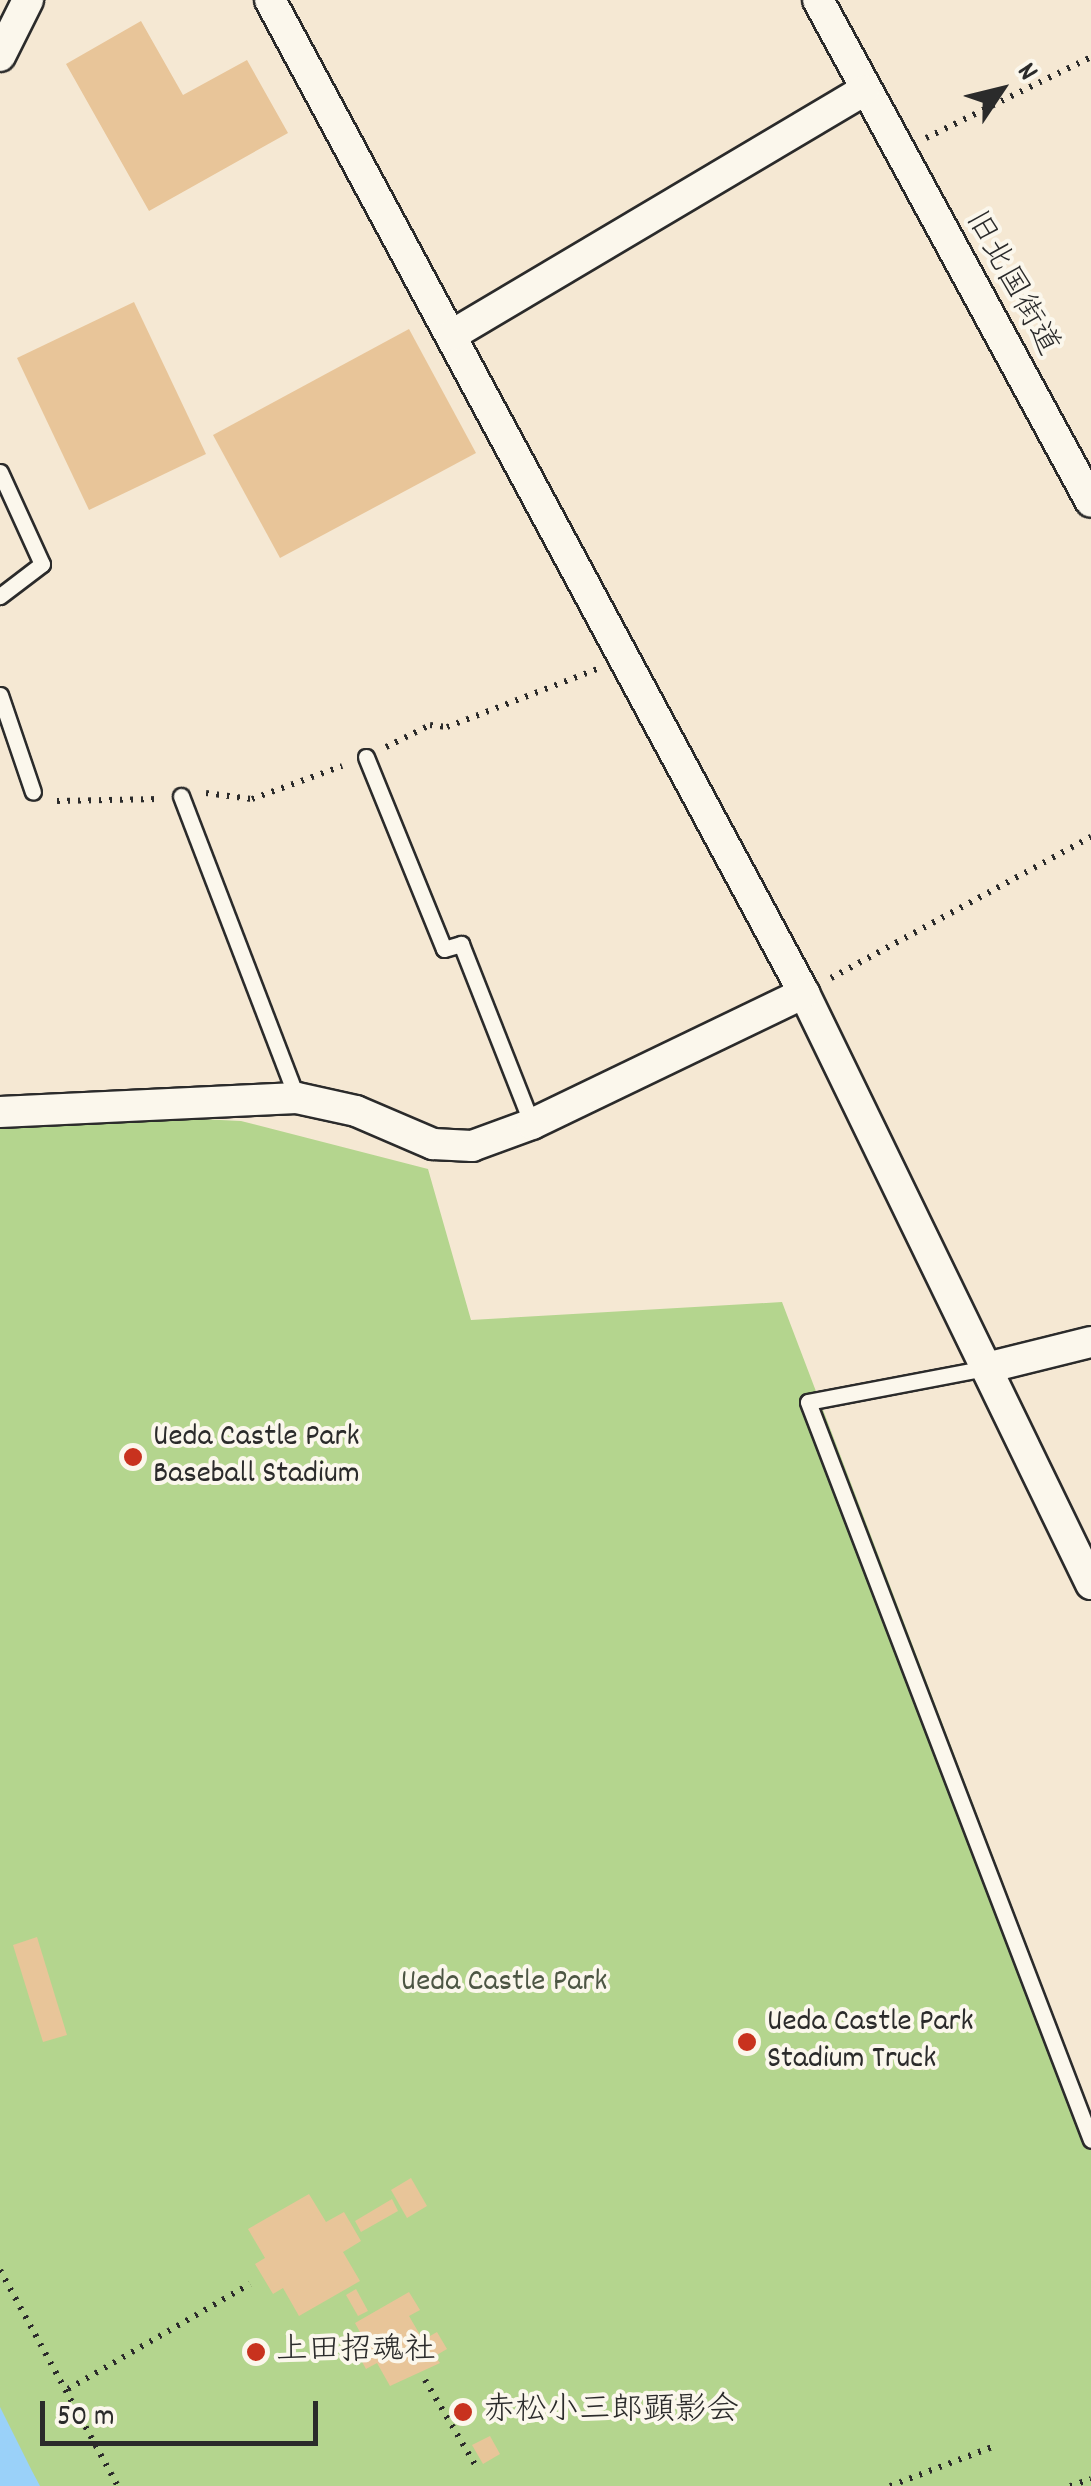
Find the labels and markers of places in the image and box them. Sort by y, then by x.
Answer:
place label: Ueda Castle Park Baseball Stadium [153,1420,360,1495]
marker: Ueda Castle Park Baseball Stadium [122,1446,144,1468]
place label: Ueda Castle Park Stadium Truck [767,2005,973,2080]
marker: Ueda Castle Park Stadium Truck [736,2031,758,2053]
place label: 上田招魂社 [276,2333,436,2371]
marker: 上田招魂社 [245,2341,267,2363]
place label: 赤松小三郎顕影会 [483,2393,739,2431]
marker: 赤松小三郎顕影会 [452,2401,474,2423]

